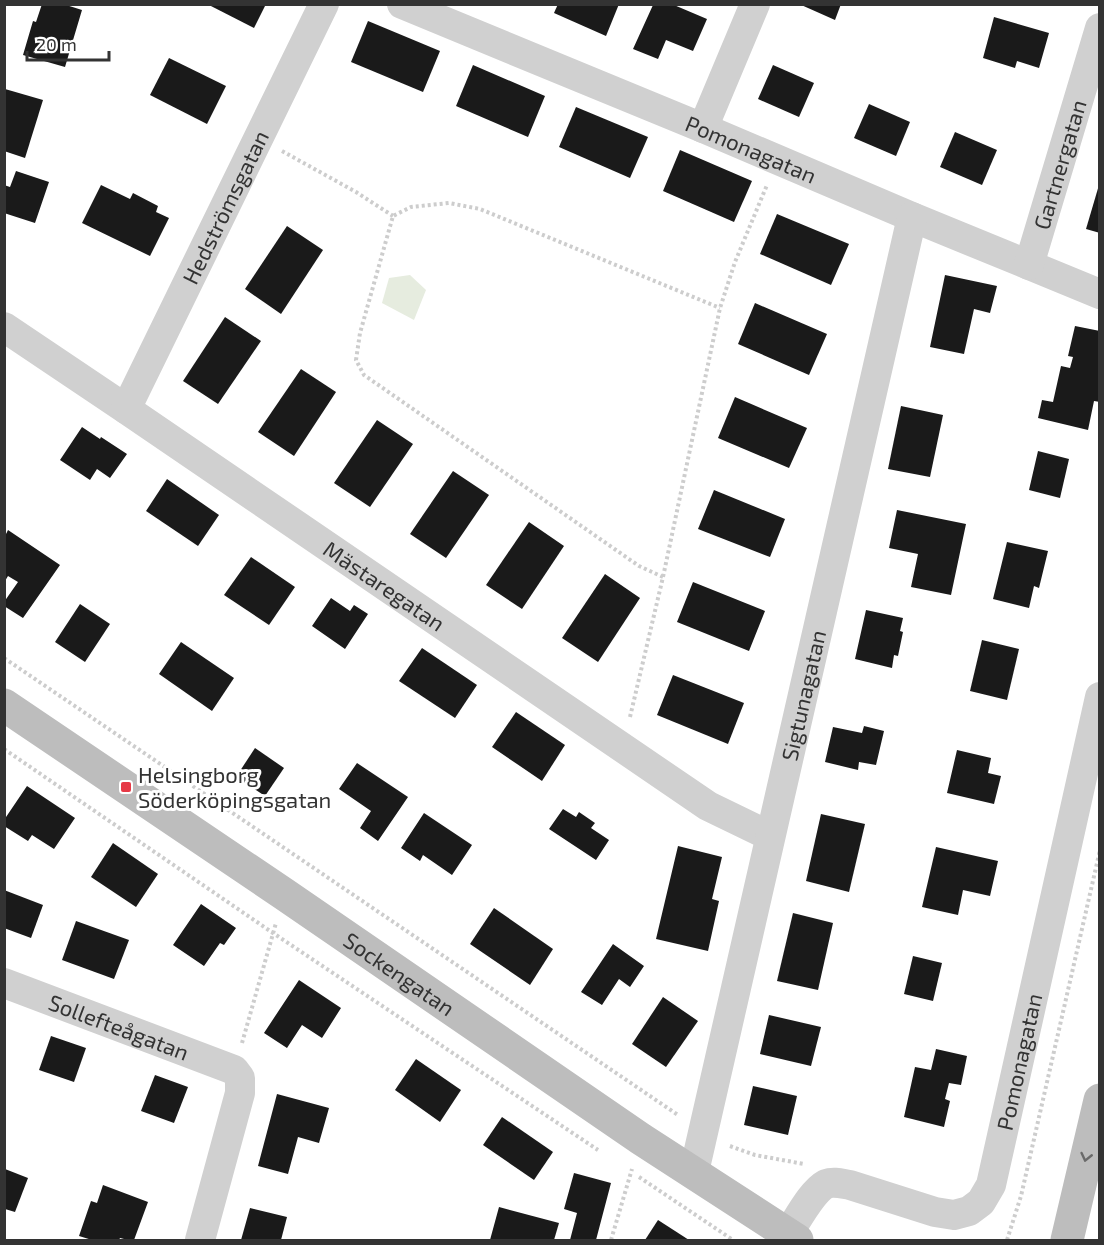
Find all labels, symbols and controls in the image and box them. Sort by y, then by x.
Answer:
scale bar [27,24,110,62]
text: 20 m [36,33,77,55]
street label: Gartnergatan [1027,97,1091,232]
street label: Pomonagatan [682,109,821,188]
street label: Hedströmsgatan [176,126,273,288]
street label: Mästaregatan [319,535,450,636]
street label: Sigtunagatan [775,627,830,763]
place label: Helsingborg Söderköpingsgatan [138,761,331,812]
marker: Helsingborg Söderköpingsgatan [119,780,133,794]
street label: Sockengatan [339,926,460,1020]
street label: Sollefteågatan [45,988,193,1065]
street label: Pomonagatan [991,991,1046,1133]
one-way arrow [1081,1152,1094,1162]

